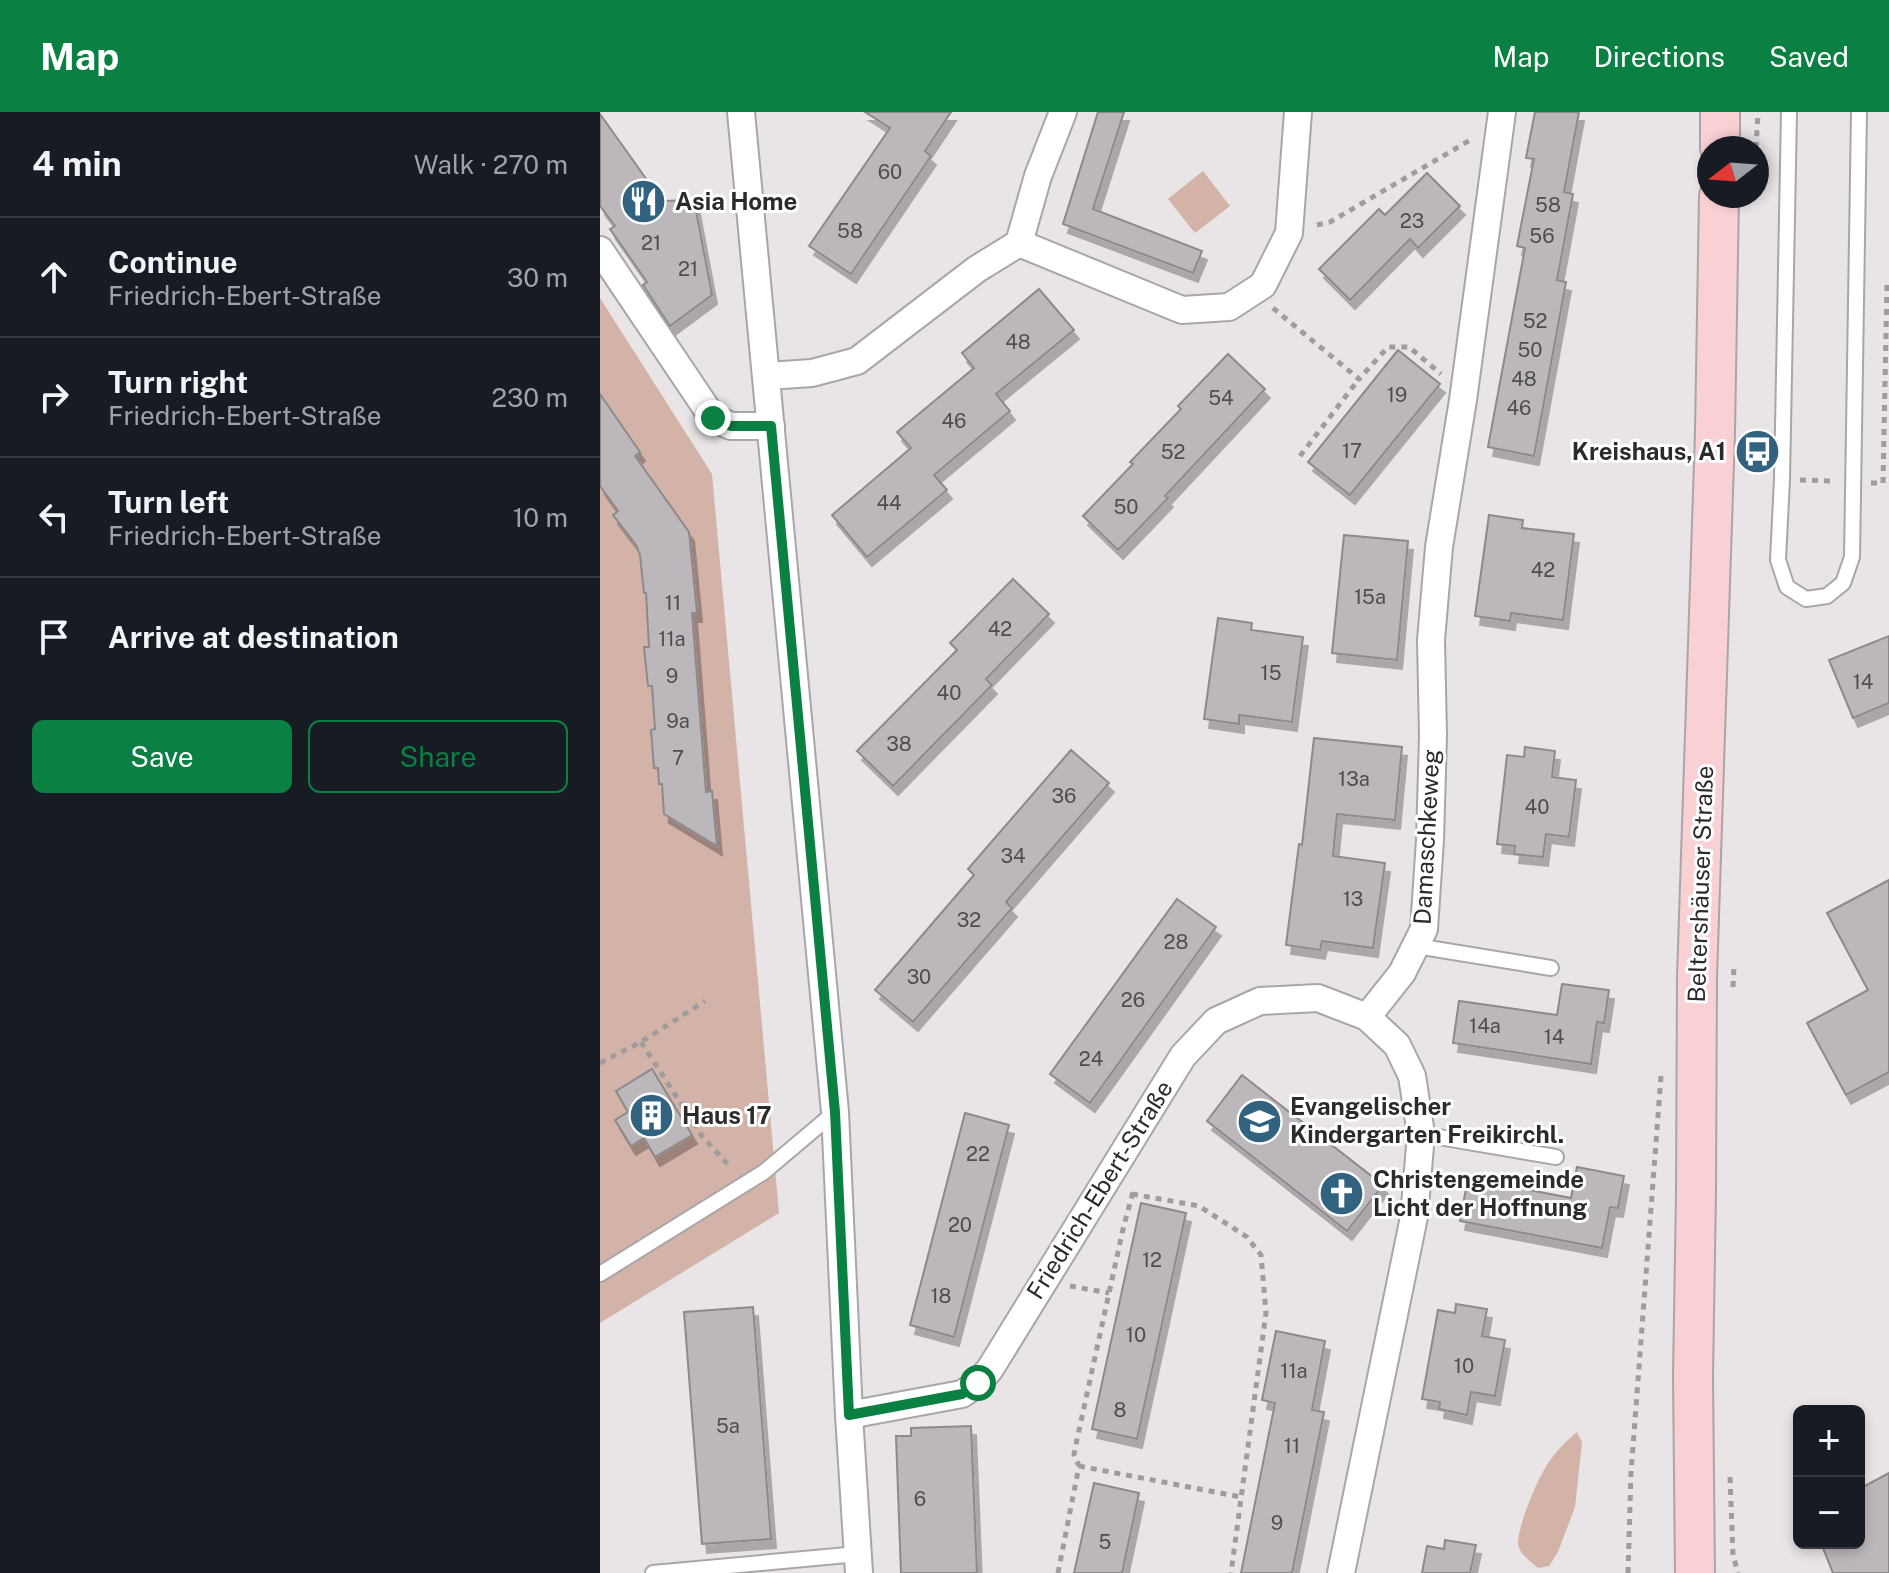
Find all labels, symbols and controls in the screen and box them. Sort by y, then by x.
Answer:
text: Map [40,34,119,79]
text: Map [1493,40,1549,73]
text: Directions [1593,40,1725,73]
text: Saved [1769,40,1849,73]
north arrow [1697,136,1769,208]
text: 4 min [32,144,122,184]
text: Walk · 270 m [414,149,568,180]
house number: 60 [878,160,902,184]
restaurant icon: Asia Home [620,178,668,226]
place label: Asia Home [675,187,797,215]
house number: 58 [1535,193,1561,217]
house number: 23 [1400,209,1424,233]
house number: 58 [837,219,863,243]
house number: 56 [1529,224,1555,248]
house number: 21 [641,231,661,255]
text: Continue [108,244,238,280]
icon: ahead [32,255,76,299]
house number: 21 [678,257,698,281]
text: 30 m [507,262,568,293]
text: Friedrich-Ebert-Straße [108,280,382,311]
house number: 52 [1523,309,1547,333]
house number: 48 [1005,330,1031,354]
house number: 50 [1517,338,1543,362]
text: Turn right [108,364,248,400]
house number: 48 [1511,367,1537,391]
icon: right [32,375,76,419]
text: 230 m [492,382,568,413]
house number: 19 [1387,383,1407,407]
house number: 54 [1208,386,1234,410]
house number: 46 [1506,396,1532,420]
text: Friedrich-Ebert-Straße [108,400,382,431]
route end [695,400,731,436]
house number: 46 [941,409,967,433]
bus stop icon: Kreishaus, A1 [1733,428,1781,476]
place label: Kreishaus, A1 [1572,437,1726,465]
house number: 17 [1342,439,1362,463]
house number: 52 [1161,440,1185,464]
text: Turn left [108,484,229,520]
house number: 44 [876,491,902,515]
icon: left [32,495,76,539]
house number: 50 [1113,495,1139,519]
text: 10 m [513,502,568,533]
text: Friedrich-Ebert-Straße [108,520,382,551]
house number: 42 [1531,558,1555,582]
house number: 15a [1354,585,1386,609]
house number: 11 [665,591,681,615]
icon: arrive [32,615,76,659]
house number: 42 [988,617,1012,641]
text: Arrive at destination [108,619,399,655]
house number: 11a [658,627,686,651]
house number: 15 [1261,661,1281,685]
house number: 9 [666,664,678,688]
house number: 14 [1853,670,1873,694]
house number: 40 [937,681,961,705]
house number: 9a [666,709,690,733]
button: Save [32,720,292,793]
button: Share [308,720,568,793]
house number: 38 [886,732,912,756]
house number: 7 [672,746,684,770]
street label: Damaschkeweg [1407,748,1445,926]
street label: Beltershäuser Straße [1682,765,1718,1003]
house number: 13a [1338,767,1370,791]
house number: 36 [1052,784,1076,808]
house number: 40 [1525,795,1549,819]
house number: 34 [1000,844,1026,868]
house number: 13 [1343,887,1363,911]
house number: 32 [957,908,981,932]
house number: 28 [1164,930,1188,954]
house number: 30 [907,965,931,989]
house number: 26 [1121,988,1145,1012]
house number: 14a [1469,1014,1501,1038]
house number: 14 [1544,1025,1564,1049]
house number: 24 [1079,1047,1103,1071]
street label: Friedrich-Ebert-Straße [1020,1075,1178,1304]
building icon: Haus 17 [627,1092,675,1140]
place label: Evangelischer Kindergarten Freikirchl. [1290,1092,1564,1148]
school or university icon: Evangelischer Kindergarten Freikirchl. [1235,1097,1283,1145]
place label: Haus 17 [682,1101,772,1129]
house number: 22 [966,1142,990,1166]
place label: Christengemeinde Licht der Hoffnung [1373,1165,1587,1221]
church icon: Christengemeinde Licht der Hoffnung [1318,1170,1366,1218]
house number: 20 [948,1213,972,1237]
house number: 12 [1142,1248,1162,1272]
house number: 18 [930,1284,952,1308]
house number: 10 [1126,1323,1146,1347]
house number: 10 [1454,1354,1474,1378]
house number: 11a [1280,1359,1308,1383]
route start [960,1365,996,1401]
house number: 8 [1114,1398,1126,1422]
map controls [1793,1405,1865,1549]
button: + [1793,1405,1865,1477]
house number: 5a [716,1414,740,1438]
house number: 11 [1284,1434,1300,1458]
button: − [1793,1477,1865,1549]
house number: 6 [914,1487,926,1511]
house number: 9 [1271,1511,1283,1535]
house number: 5 [1099,1530,1111,1554]

